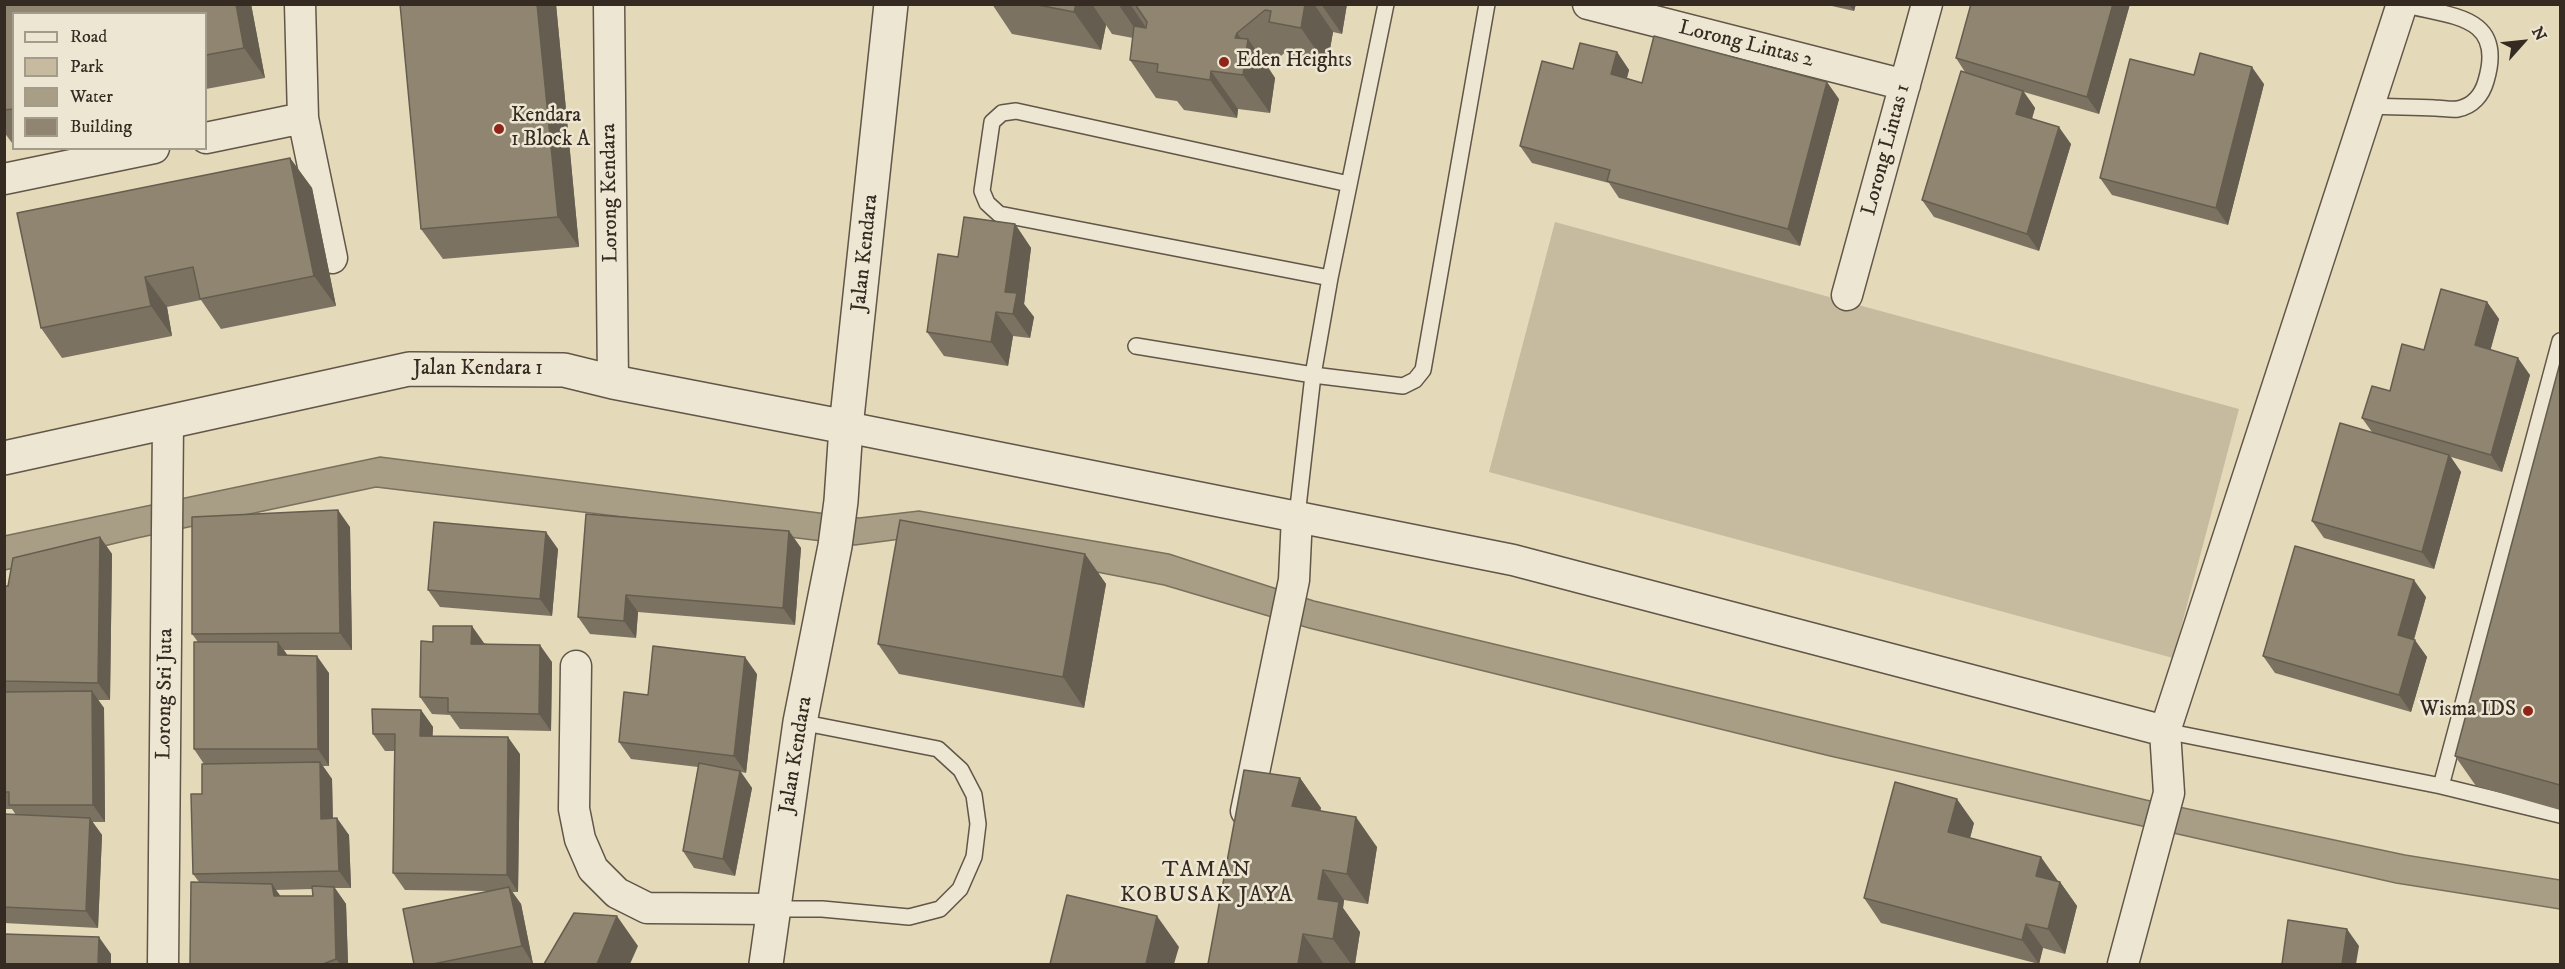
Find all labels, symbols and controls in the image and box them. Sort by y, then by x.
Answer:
legend [12,12,207,150]
north arrow [2493,12,2553,72]
street label: Lorong Lintas 2 [1676,16,1816,74]
text: N [2527,23,2551,44]
text: Road [70,26,107,48]
place label: Eden Heights [1236,49,1352,75]
marker: Eden Heights [1217,55,1231,69]
text: Park [70,56,104,78]
street label: Lorong Lintas 1 [1857,81,1917,219]
text: Water [70,86,113,108]
place label: Kendara 1 Block A [511,104,590,154]
text: Building [70,116,132,138]
marker: Kendara 1 Block A [492,122,506,136]
street label: Lorong Kendara [597,123,625,263]
street label: Jalan Kendara [847,193,885,313]
street label: Jalan Kendara 1 [413,357,543,383]
street label: Lorong Sri Juta [152,628,180,760]
street label: Jalan Kendara [775,695,819,815]
place label: Wisma IDS [2420,698,2516,724]
marker: Wisma IDS [2521,704,2535,718]
district label: TAMAN KOBUSAK JAYA [1120,858,1294,909]

